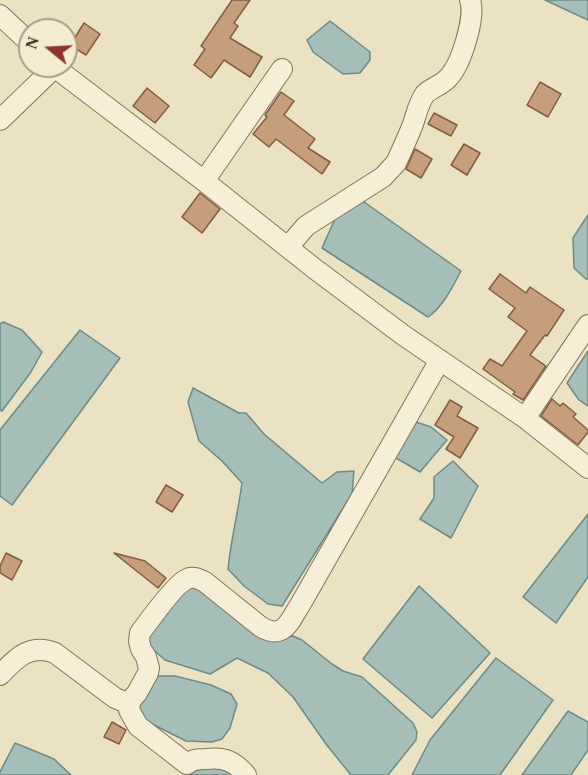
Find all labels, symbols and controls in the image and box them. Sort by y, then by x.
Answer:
north arrow [18,18,78,78]
text: N [22,35,42,51]

